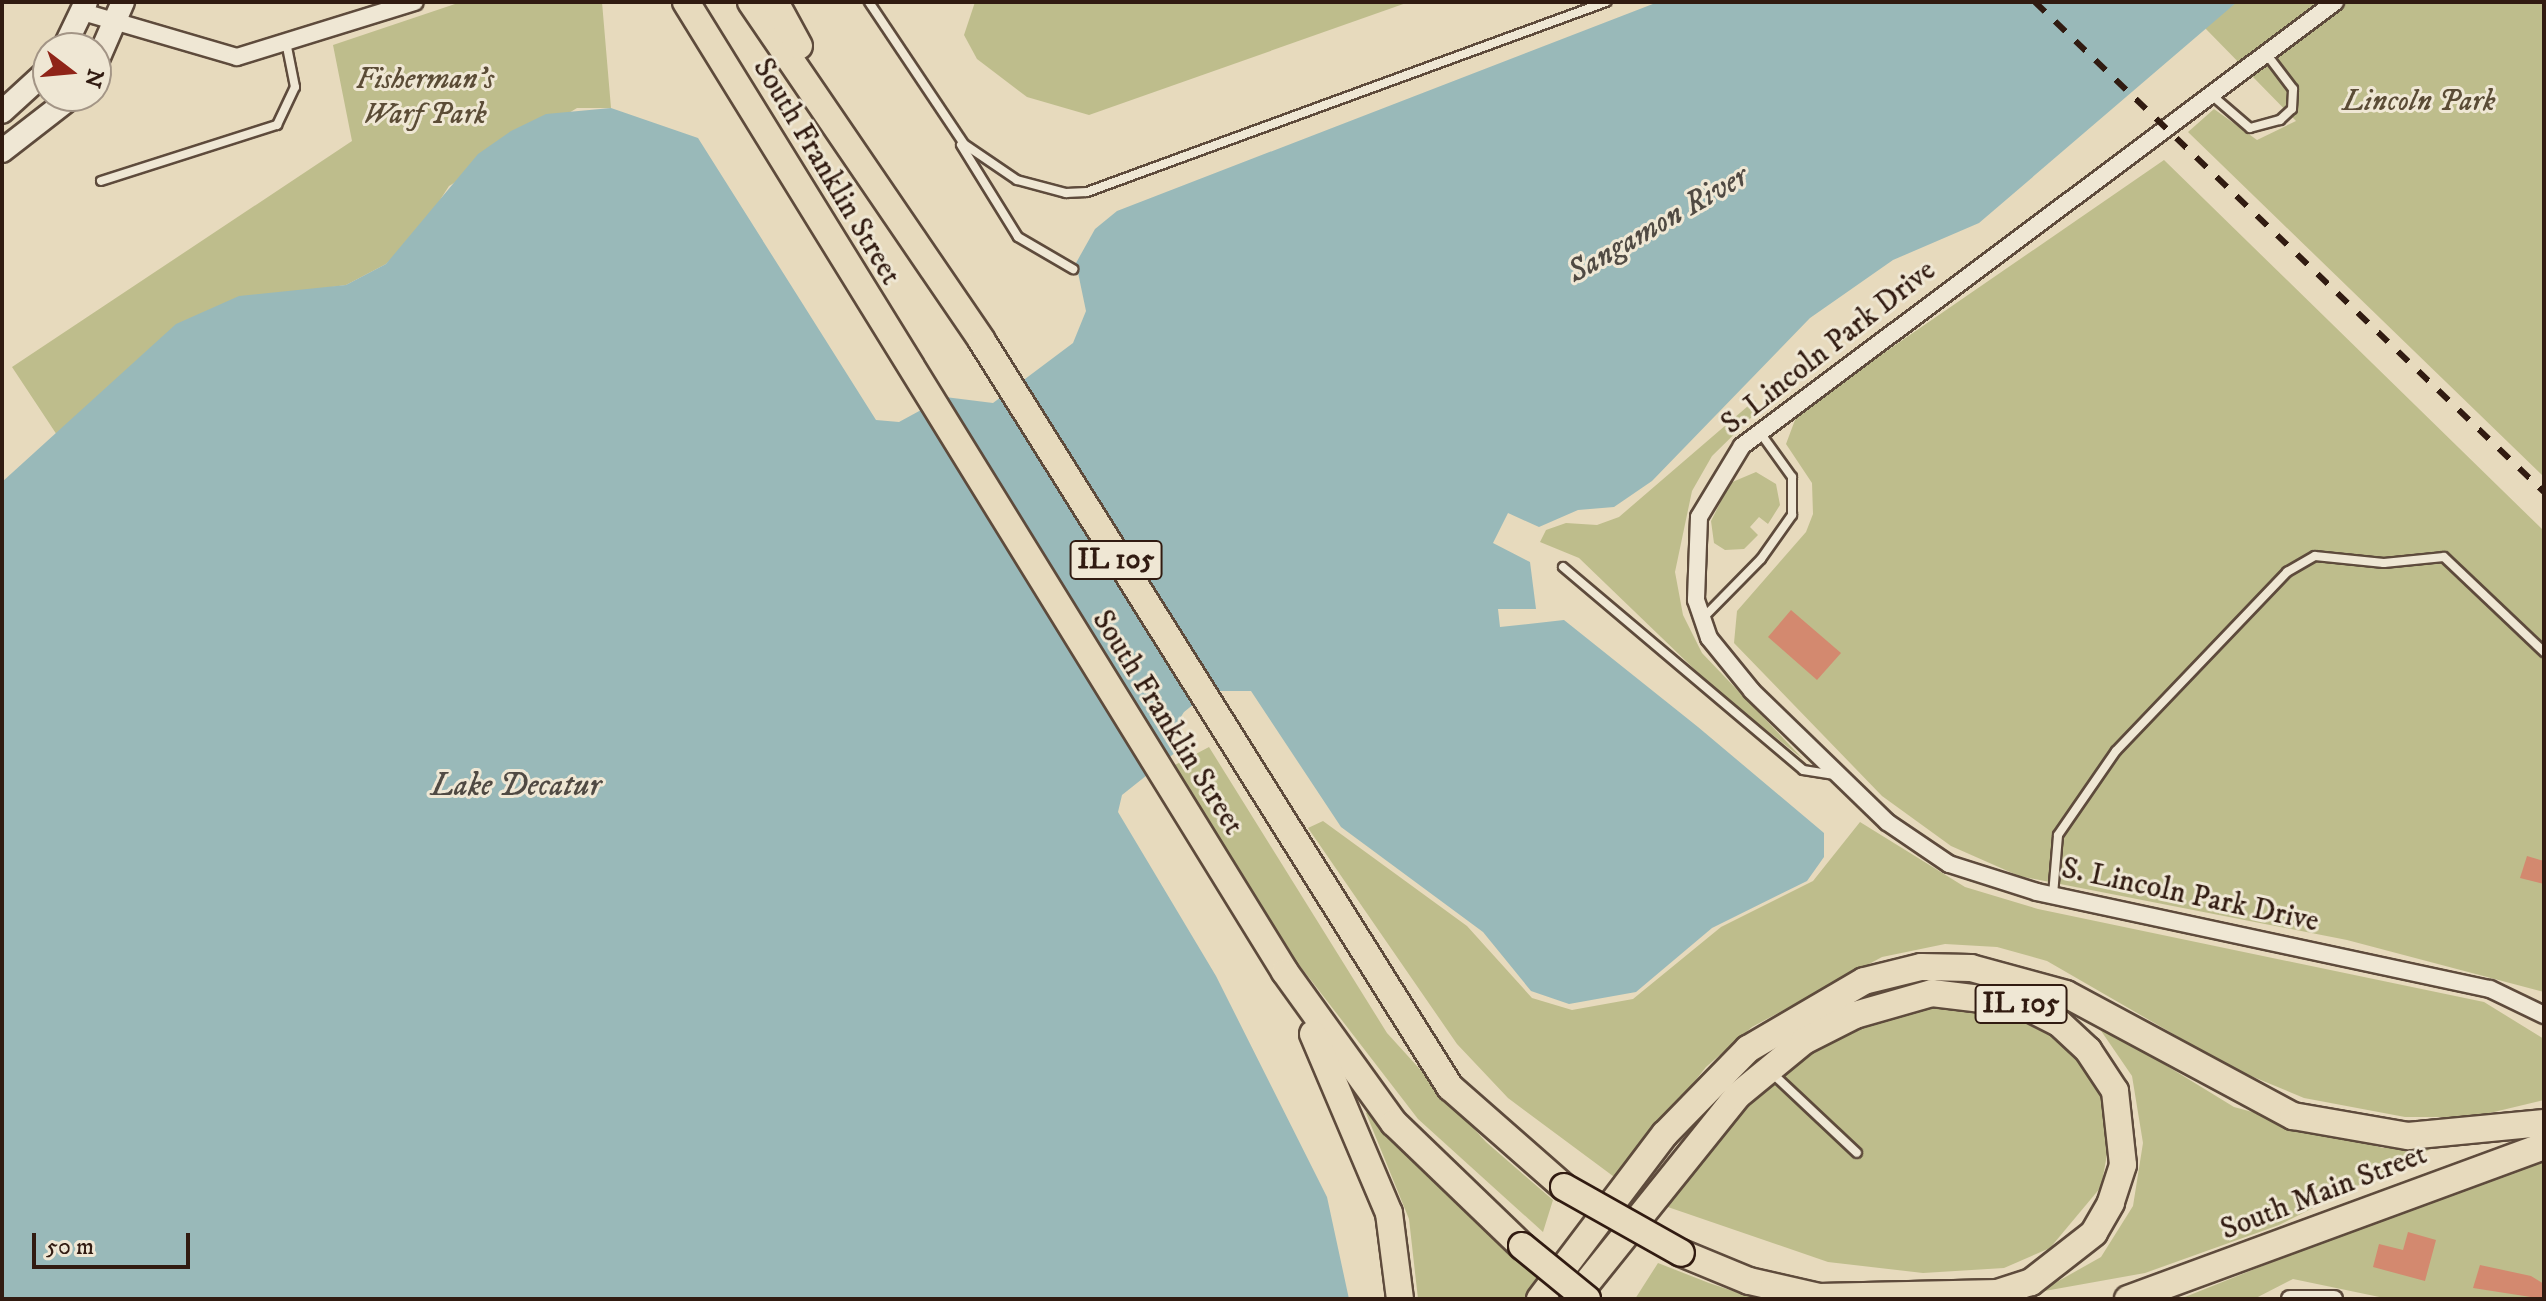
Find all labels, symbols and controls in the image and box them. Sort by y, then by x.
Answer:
north arrow [32,32,112,112]
street label: South Franklin Street [744,52,908,292]
park label: Fisherman's Warf Park [356,62,494,132]
text: N [78,66,109,91]
park label: Lincoln Park [2343,84,2495,120]
water label: Sangamon River [1561,158,1755,292]
street label: S. Lincoln Park Drive [1715,253,1943,443]
road number: IL 105 [1068,536,1164,584]
street label: South Franklin Street [1083,604,1251,842]
water label: Lake Decatur [431,767,601,805]
street label: S. Lincoln Park Drive [2058,851,2322,941]
road number: IL 105 [1973,980,2069,1028]
street label: South Main Street [2216,1137,2432,1249]
scale bar [36,1217,194,1267]
text: 50 m [46,1232,94,1262]

